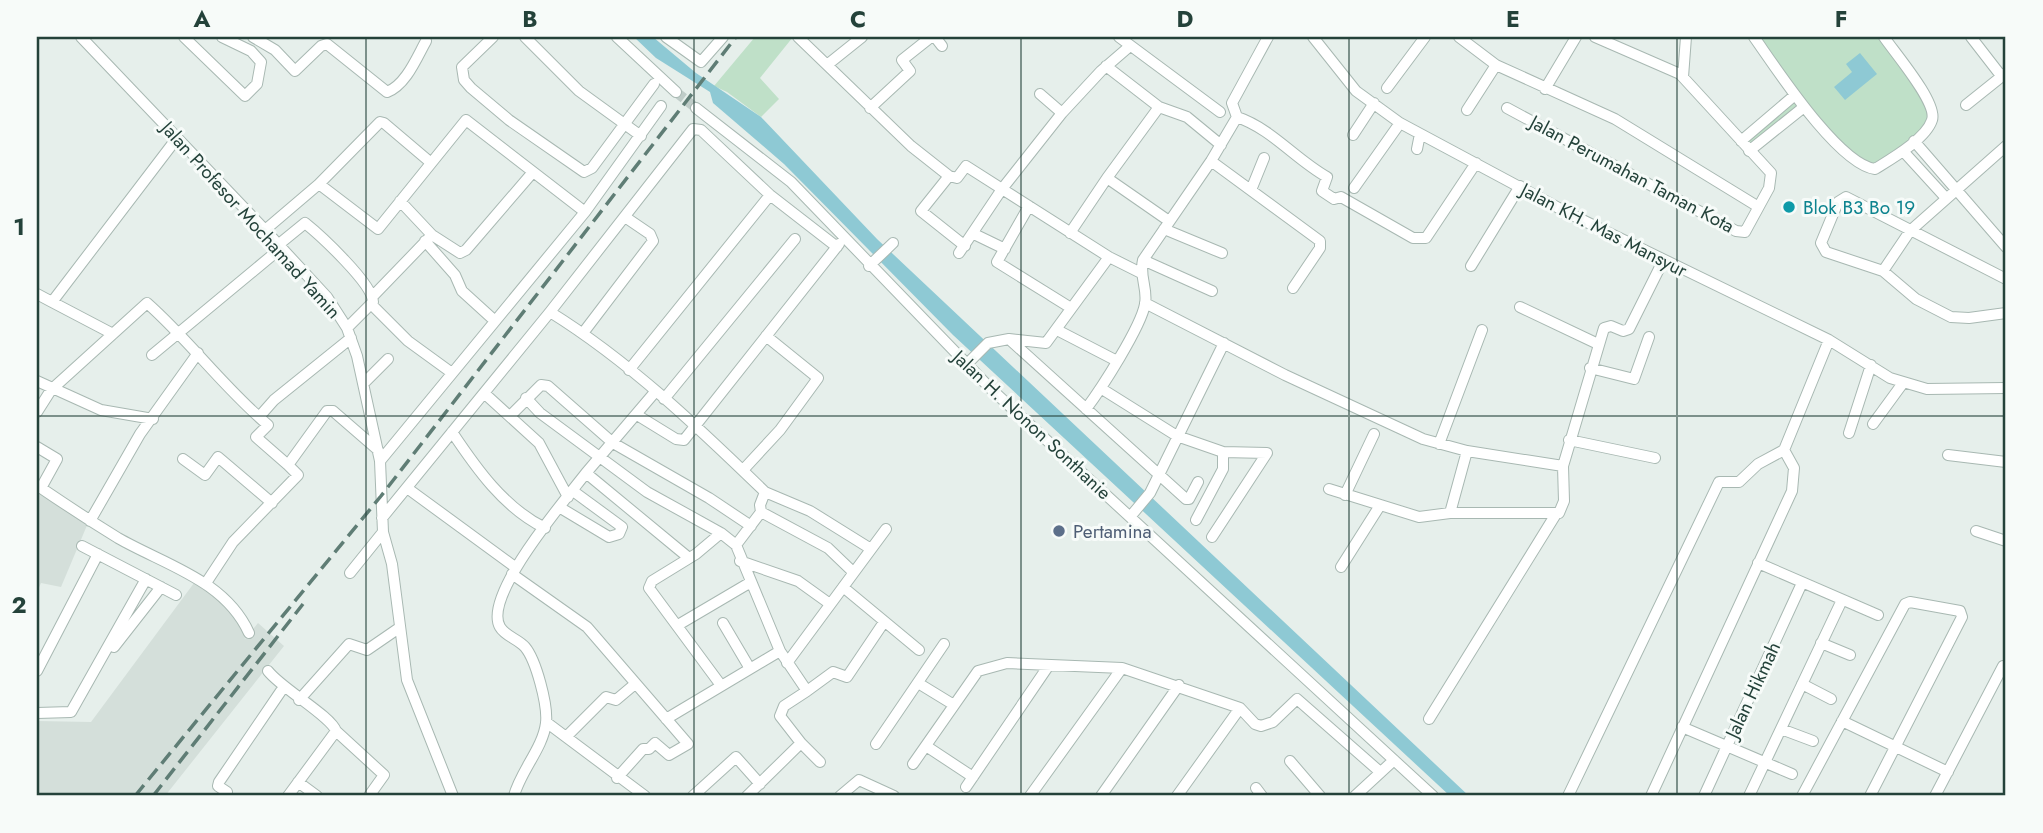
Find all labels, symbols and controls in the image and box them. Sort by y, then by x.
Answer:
text: A [193,2,211,36]
text: B [522,2,538,36]
text: C [850,2,866,36]
text: D [1177,2,1194,36]
text: E [1506,2,1520,36]
text: F [1835,2,1847,36]
street label: Jalan Perumahan Taman Kota [1522,107,1739,239]
street label: Jalan Profesor Mochamad Yamin [153,113,347,325]
street label: Jalan KH. Mas Mansyur [1513,175,1692,284]
place label: Blok B3 Bo 19 [1803,194,1915,221]
marker: Blok B3 Bo 19 [1781,199,1797,215]
text: 1 [13,210,25,244]
street label: Jalan H. Nonon Sonthanie [944,342,1117,506]
place label: Pertamina [1073,518,1152,545]
marker: Pertamina [1051,523,1067,539]
text: 2 [11,588,27,622]
street label: Jalan Hikmah [1718,637,1787,745]

